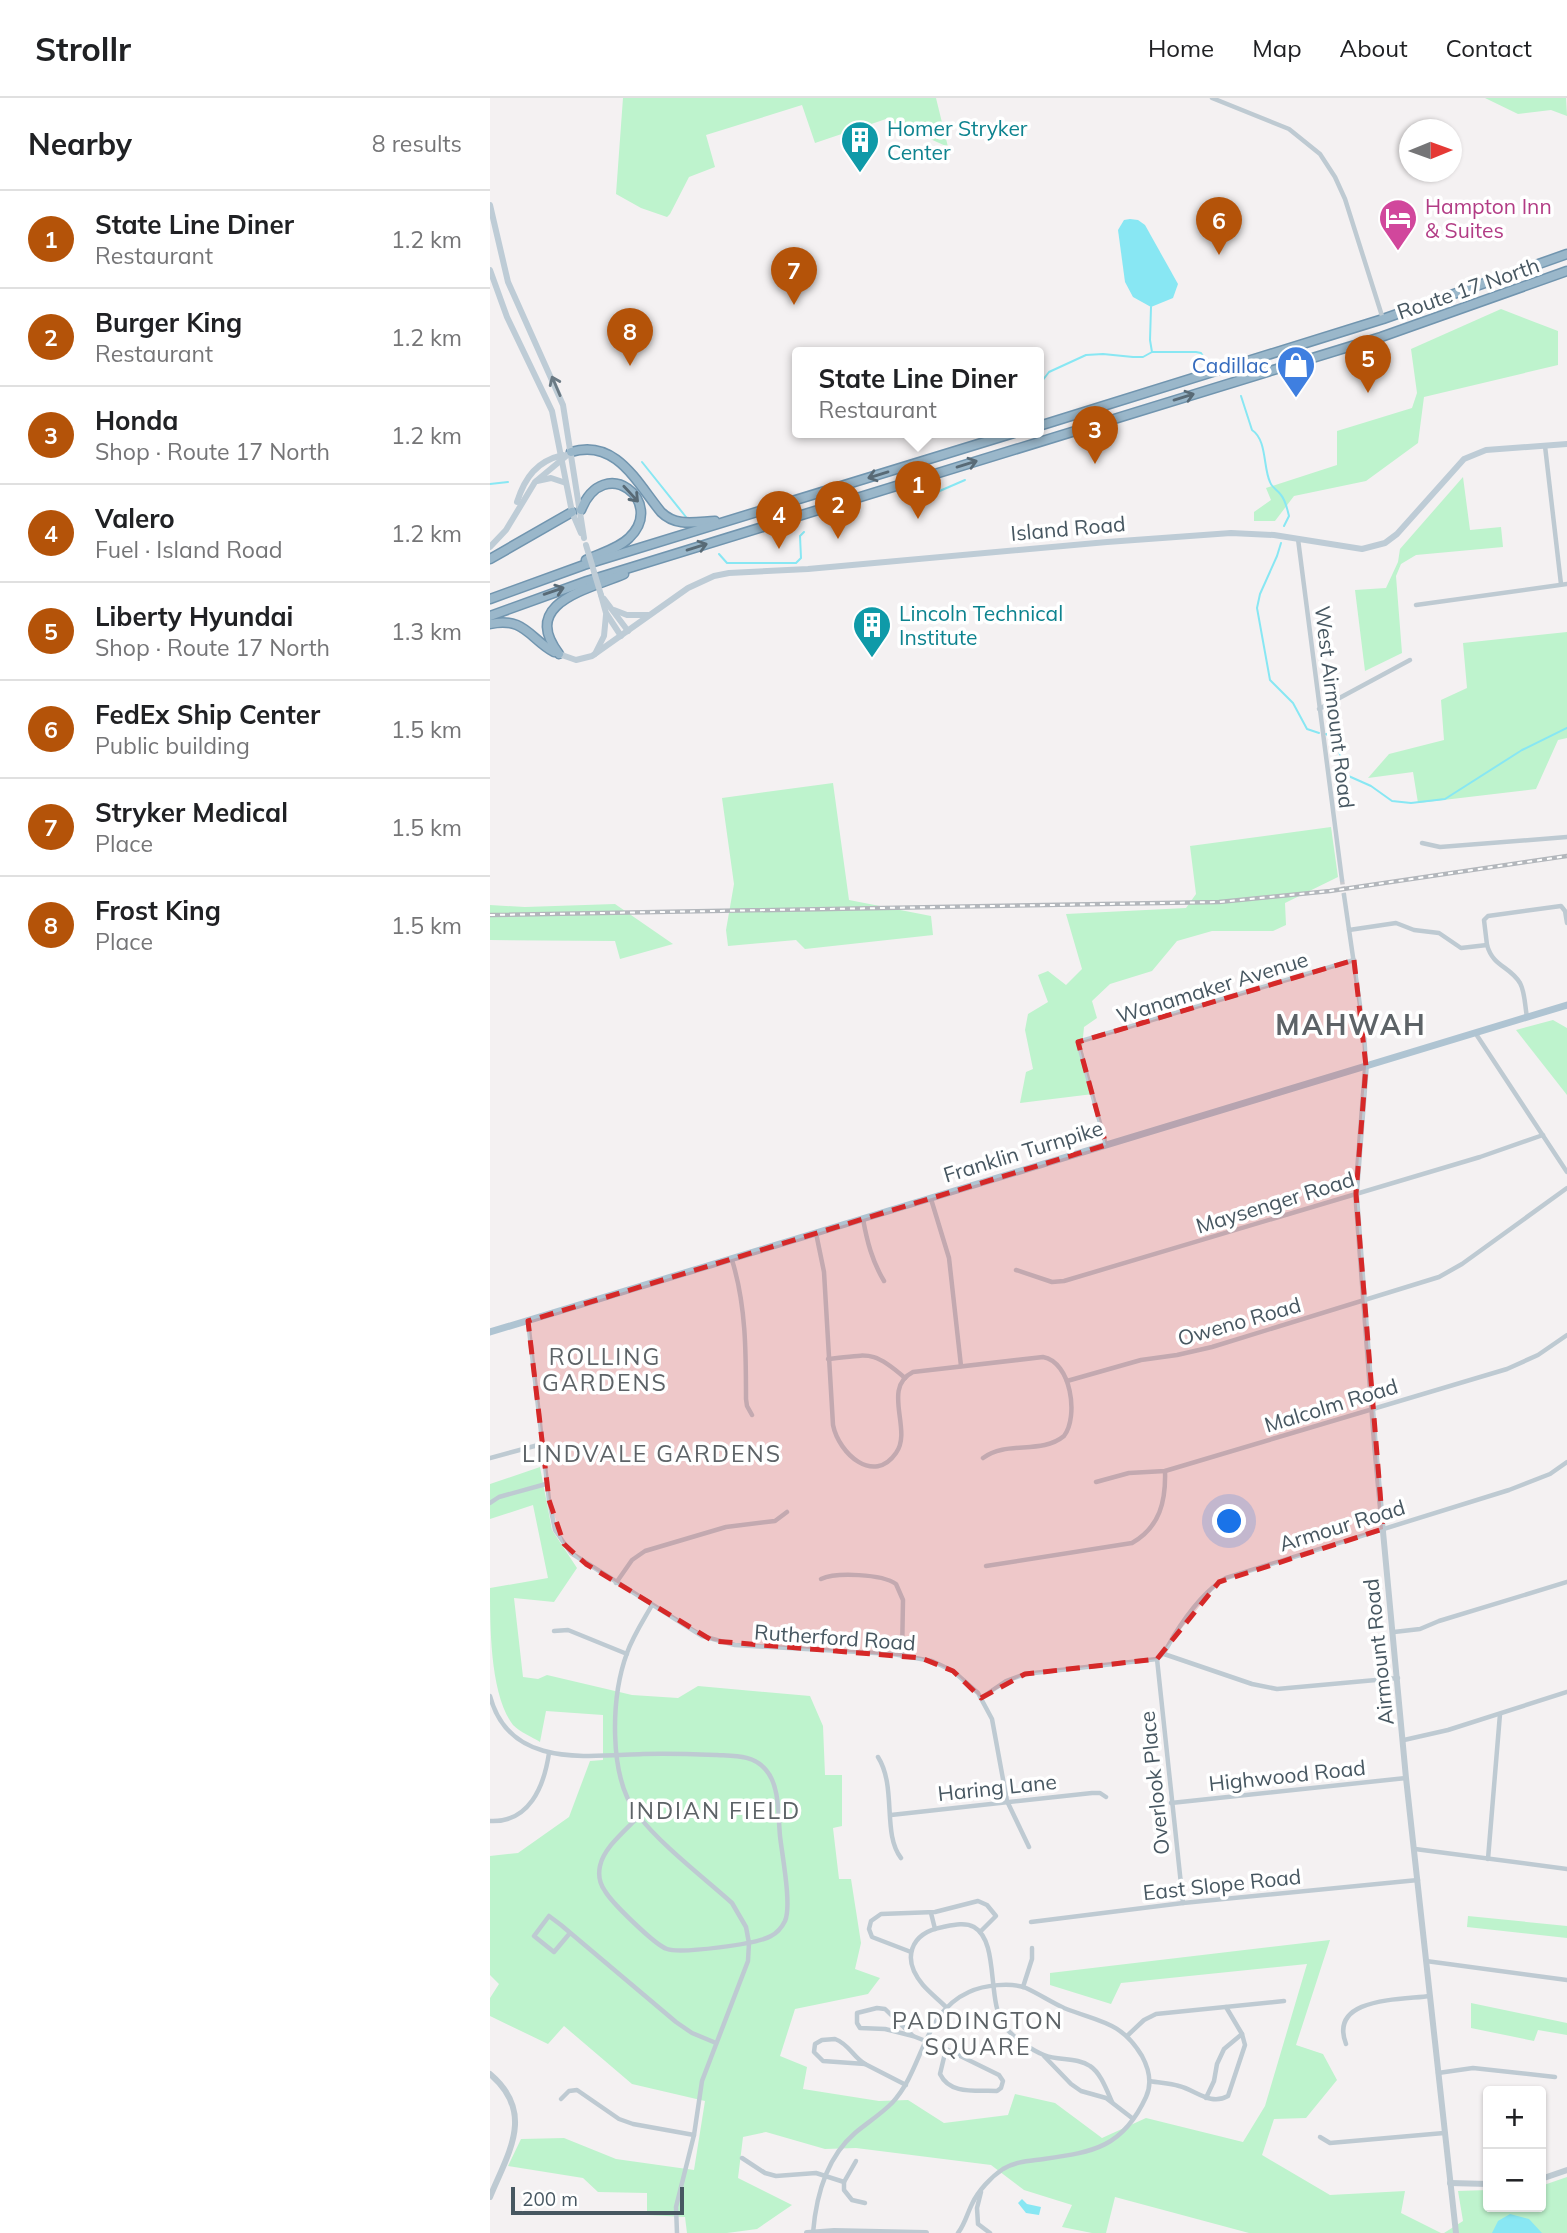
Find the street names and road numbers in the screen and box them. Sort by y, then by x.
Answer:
street label: Route 17 North [1393,251,1543,325]
street label: Island Road [1009,510,1127,546]
street label: West Airmount Road [1310,604,1360,810]
street label: Wanamaker Avenue [1113,945,1311,1029]
street label: Franklin Turnpike [940,1114,1106,1188]
street label: Maysenger Road [1193,1166,1357,1238]
street label: Oweno Road [1174,1291,1304,1351]
street label: Malcolm Road [1261,1372,1401,1438]
street label: Armour Road [1276,1494,1408,1556]
street label: Airmount Road [1357,1577,1399,1727]
street label: Rutherford Road [753,1618,917,1656]
street label: Overlook Place [1134,1710,1174,1856]
street label: Highwood Road [1207,1754,1367,1796]
street label: Haring Lane [936,1768,1058,1806]
street label: East Slope Road [1142,1863,1302,1905]

